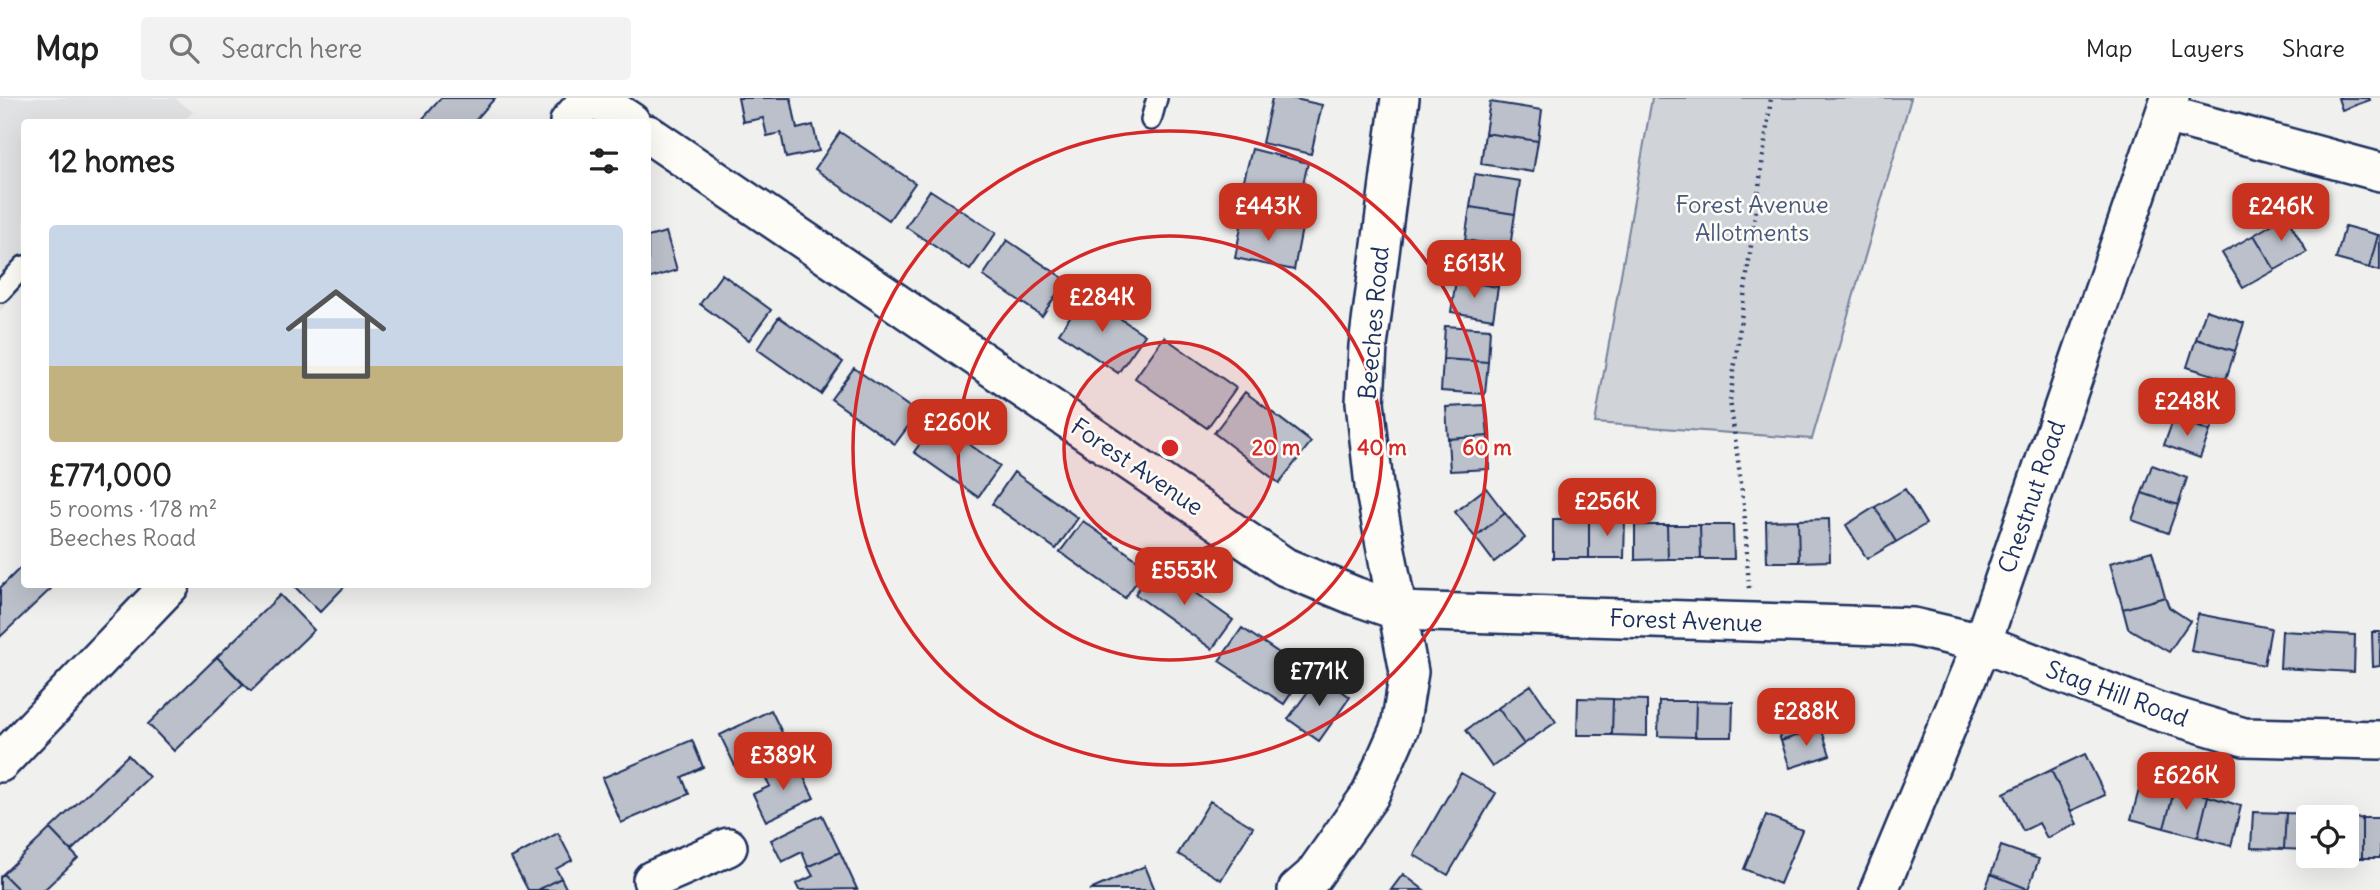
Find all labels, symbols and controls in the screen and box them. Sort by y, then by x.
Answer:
search box [141,17,631,80]
text: Map [35,27,99,69]
icon: search [165,29,203,67]
text: Search here [221,32,362,65]
text: Map [2086,33,2132,63]
text: Layers [2170,33,2244,63]
text: Share [2282,33,2345,63]
text: 12 homes [49,142,175,180]
icon: filters [585,142,623,180]
pin: £443K [1219,184,1317,243]
pin: £246K [2232,184,2330,243]
park label: Forest Avenue Allotments [1675,189,1829,247]
text: £443K [1235,191,1301,220]
text: £246K [2248,191,2314,220]
pin: £613K [1425,240,1523,300]
street label: Beeches Road [1351,245,1395,401]
text: £613K [1443,248,1505,277]
icon: home [273,271,399,397]
pin: £284K [1053,274,1151,334]
text: £284K [1069,282,1135,311]
pin: £248K [2138,378,2236,438]
text: £248K [2154,386,2220,415]
pin: £260K [908,400,1006,459]
text: £260K [923,407,991,436]
street label: Forest Avenue [1066,411,1209,521]
street label: Chestnut Road [1991,416,2071,577]
text: 20 m [1252,434,1301,461]
text: 40 m [1357,434,1407,461]
text: 60 m [1462,434,1512,461]
centre of rings [1158,436,1182,460]
text: £771,000 [49,456,172,494]
pin: £256K [1558,478,1656,538]
text: £256K [1574,486,1640,515]
text: 5 rooms · 178 m² [49,494,217,523]
text: Beeches Road [49,523,196,552]
pin: £553K [1135,547,1233,607]
text: £553K [1151,555,1217,584]
street label: Forest Avenue [1609,602,1763,638]
pin: £771K [1270,648,1368,708]
street label: Stag Hill Road [2042,653,2193,733]
text: £771K [1290,656,1348,685]
pin: £288K [1757,688,1855,748]
text: £288K [1773,696,1839,725]
pin: £389K [734,732,832,792]
text: £389K [750,740,816,769]
pin: £626K [2137,752,2235,812]
text: £626K [2153,760,2219,789]
map controls [2296,805,2359,868]
button: locate [2296,805,2359,868]

